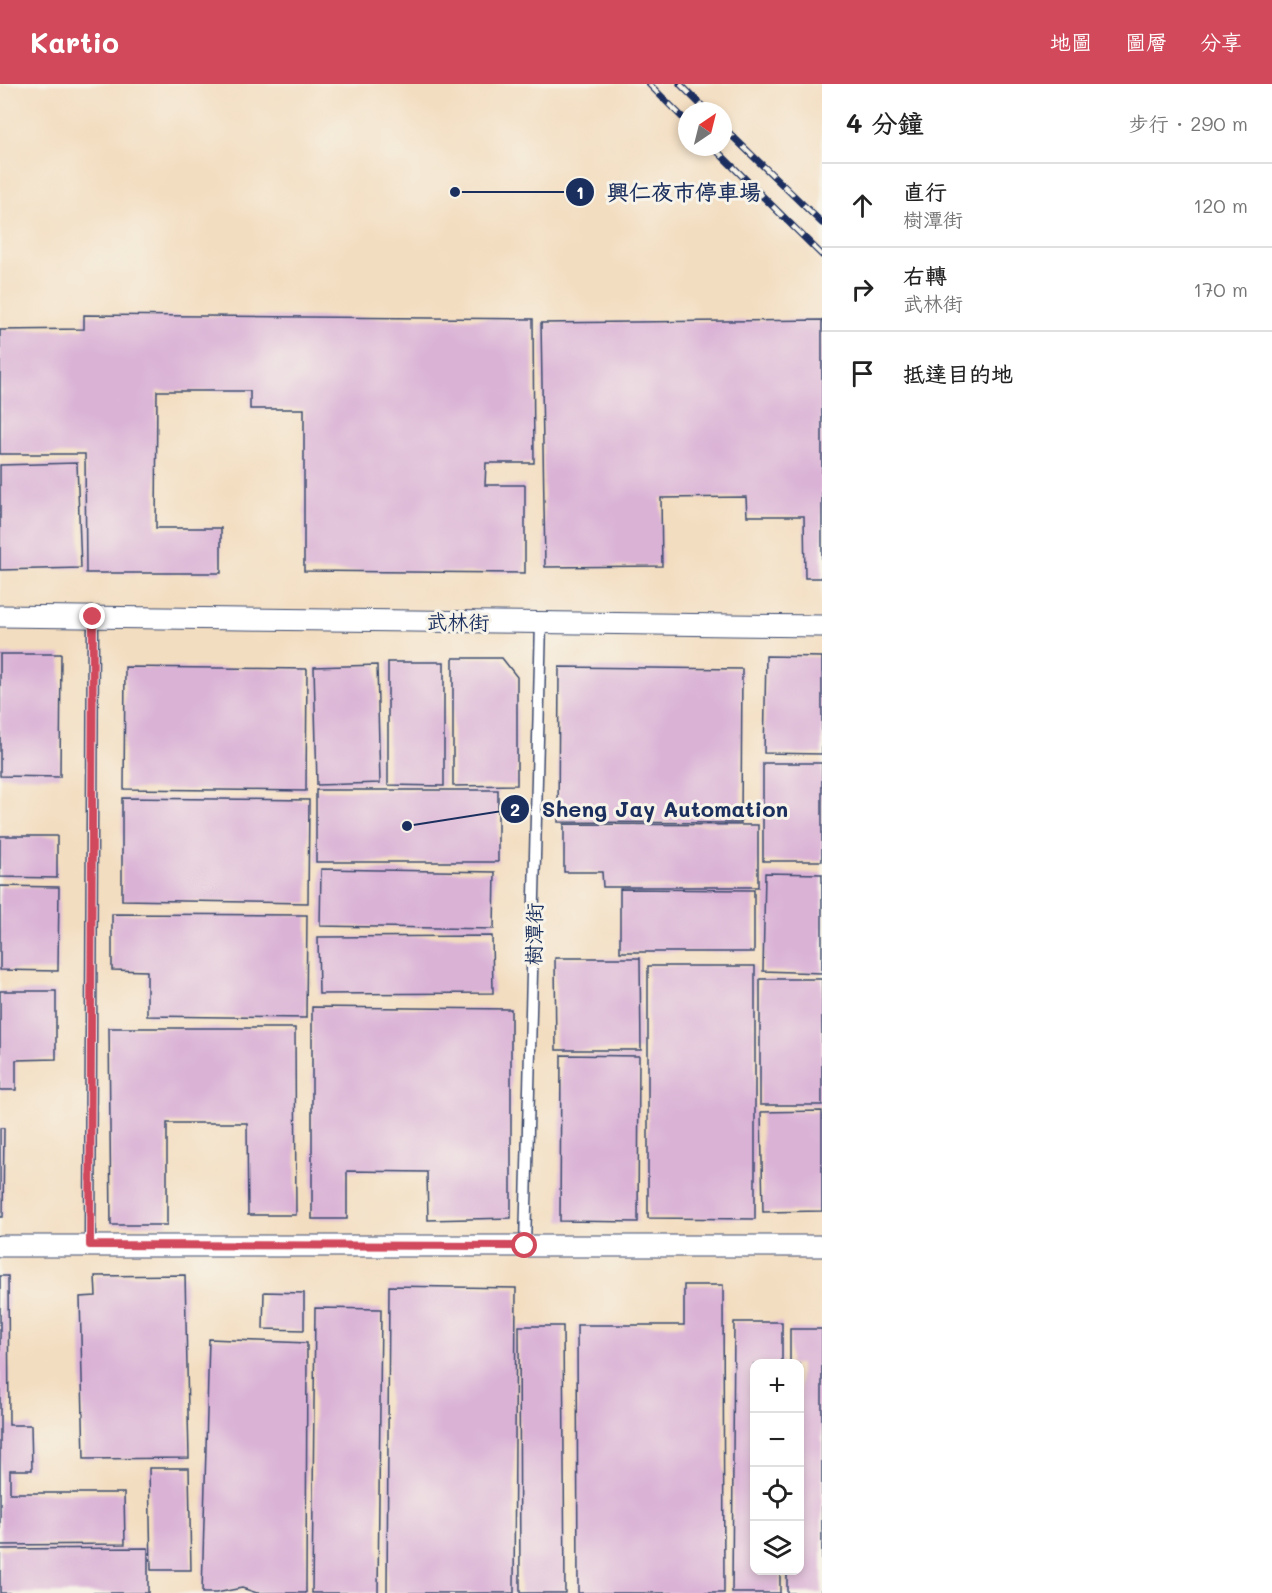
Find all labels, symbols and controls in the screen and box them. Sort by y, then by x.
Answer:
text: Kartio [30,24,119,60]
text: 地圖 [1050,28,1092,55]
text: 圖層 [1125,28,1167,55]
text: 分享 [1200,28,1242,55]
north arrow [678,102,732,156]
text: 4 分鐘 [846,106,924,140]
text: 步行 · 290 m [1129,110,1248,136]
callout: 興仁夜市停車場 [565,172,773,212]
text: 興仁夜市停車場 [607,177,761,206]
text: 直行 [903,177,947,206]
text: 1 [576,180,584,204]
icon: ahead [846,189,879,222]
text: 120 m [1193,192,1248,218]
text: 樹潭街 [903,206,963,232]
text: 右轉 [903,261,947,290]
icon: right [846,273,879,306]
text: 170 m [1193,276,1248,302]
text: 武林街 [903,290,963,316]
icon: arrive [846,357,879,390]
text: 抵達目的地 [903,359,1013,388]
route end [79,603,105,629]
street label: 武林街 [426,607,490,635]
callout: Sheng Jay Automation [500,789,800,829]
text: Sheng Jay Automation [542,794,788,823]
text: 2 [510,797,520,821]
street label: 樹潭街 [519,902,547,966]
route start [511,1232,537,1258]
map controls [750,1359,804,1575]
button: + [750,1359,804,1413]
button: − [750,1413,804,1467]
button: locate [750,1467,804,1521]
button: layers [750,1521,804,1575]

